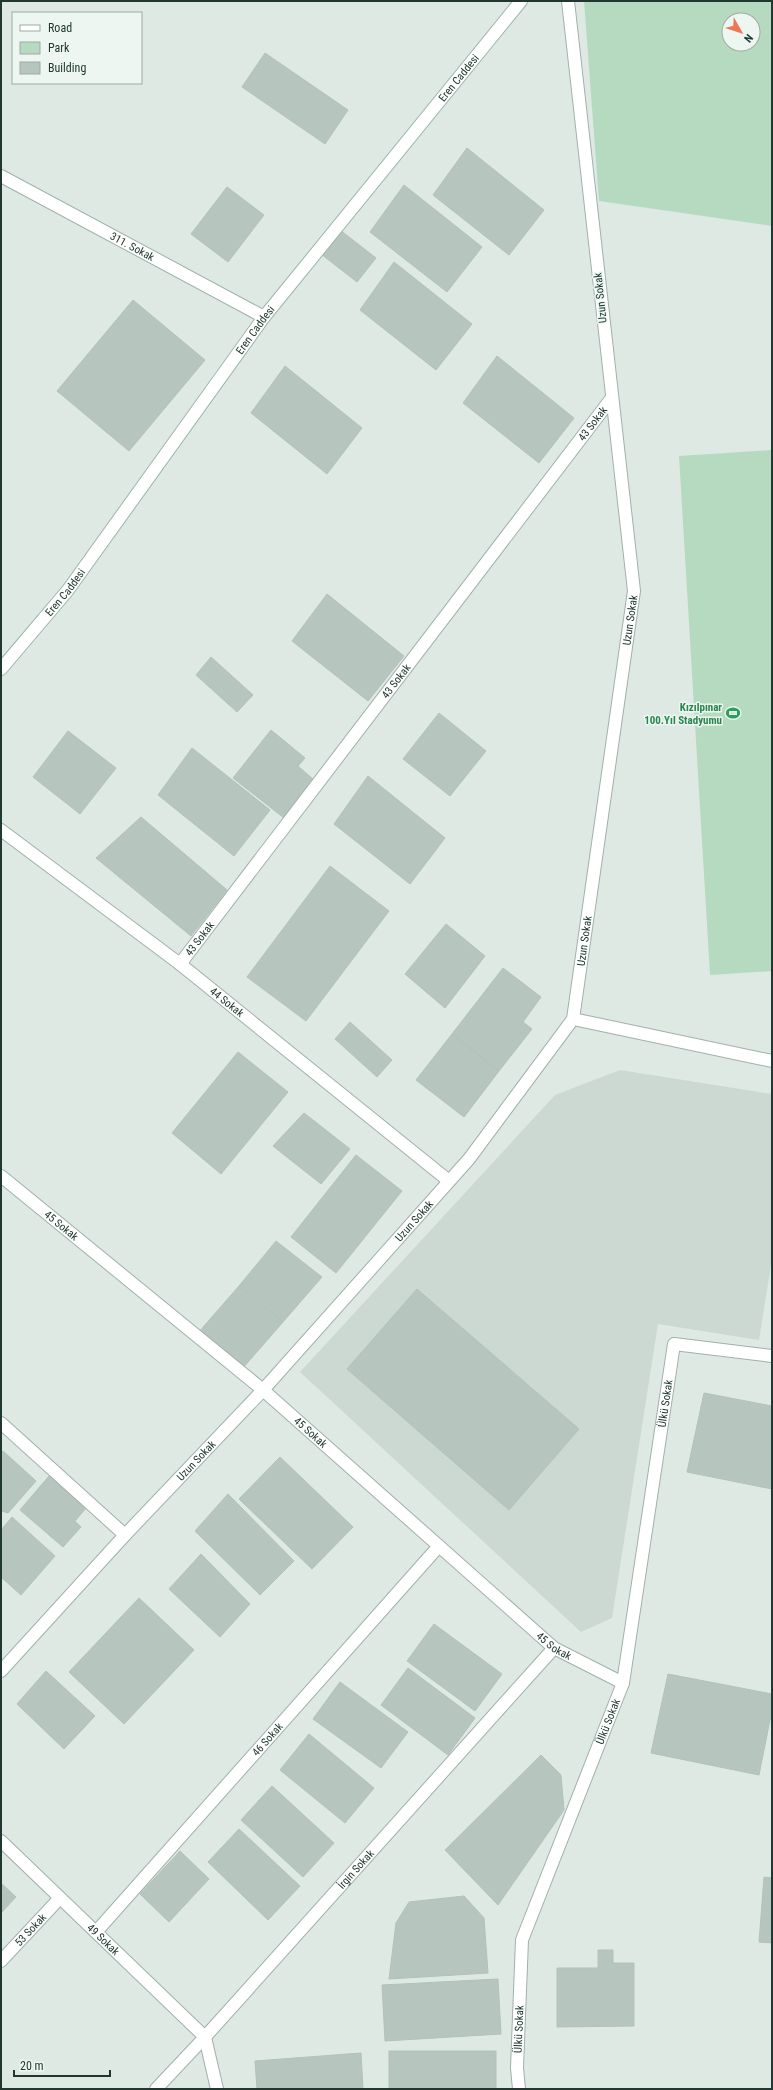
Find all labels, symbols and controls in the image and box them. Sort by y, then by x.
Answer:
legend [12,12,142,84]
north arrow [721,12,761,52]
text: Road [48,21,72,35]
text: N [741,31,756,45]
text: Park [48,41,70,55]
street label: Eren Caddesi [436,52,482,104]
text: Building [48,61,86,75]
street label: 311. Sokak [108,230,156,264]
street label: Uzun Sokak [591,272,610,324]
street label: Eren Caddesi [233,303,278,357]
street label: 43 Sokak [576,404,610,443]
street label: Eren Caddesi [43,566,88,619]
street label: Uzun Sokak [620,594,640,646]
street label: 43 Sokak [379,661,414,701]
place label: Kızılpınar 100.Yıl Stadyumu [644,701,722,727]
sports icon: Kızılpınar 100.Yıl Stadyumu [725,705,741,721]
street label: Uzun Sokak [575,915,595,967]
street label: 43 Sokak [183,919,217,959]
street label: 44 Sokak [207,985,246,1020]
street label: Uzun Sokak [393,1198,436,1244]
street label: 45 Sokak [42,1208,81,1243]
street label: Ülkü Sokak [656,1379,676,1428]
street label: 45 Sokak [291,1415,330,1451]
street label: Uzun Sokak [174,1438,219,1484]
street label: 45 Sokak [534,1629,573,1663]
street label: Ülkü Sokak [594,1697,623,1746]
street label: 46 Sokak [250,1720,286,1759]
street label: İrgin Sokak [335,1847,377,1892]
street label: 53 Sokak [12,1911,49,1949]
street label: 49 Sokak [84,1921,122,1958]
street label: Ülkü Sokak [512,2005,526,2053]
scale bar [14,2052,110,2078]
text: 20 m [20,2059,44,2073]

